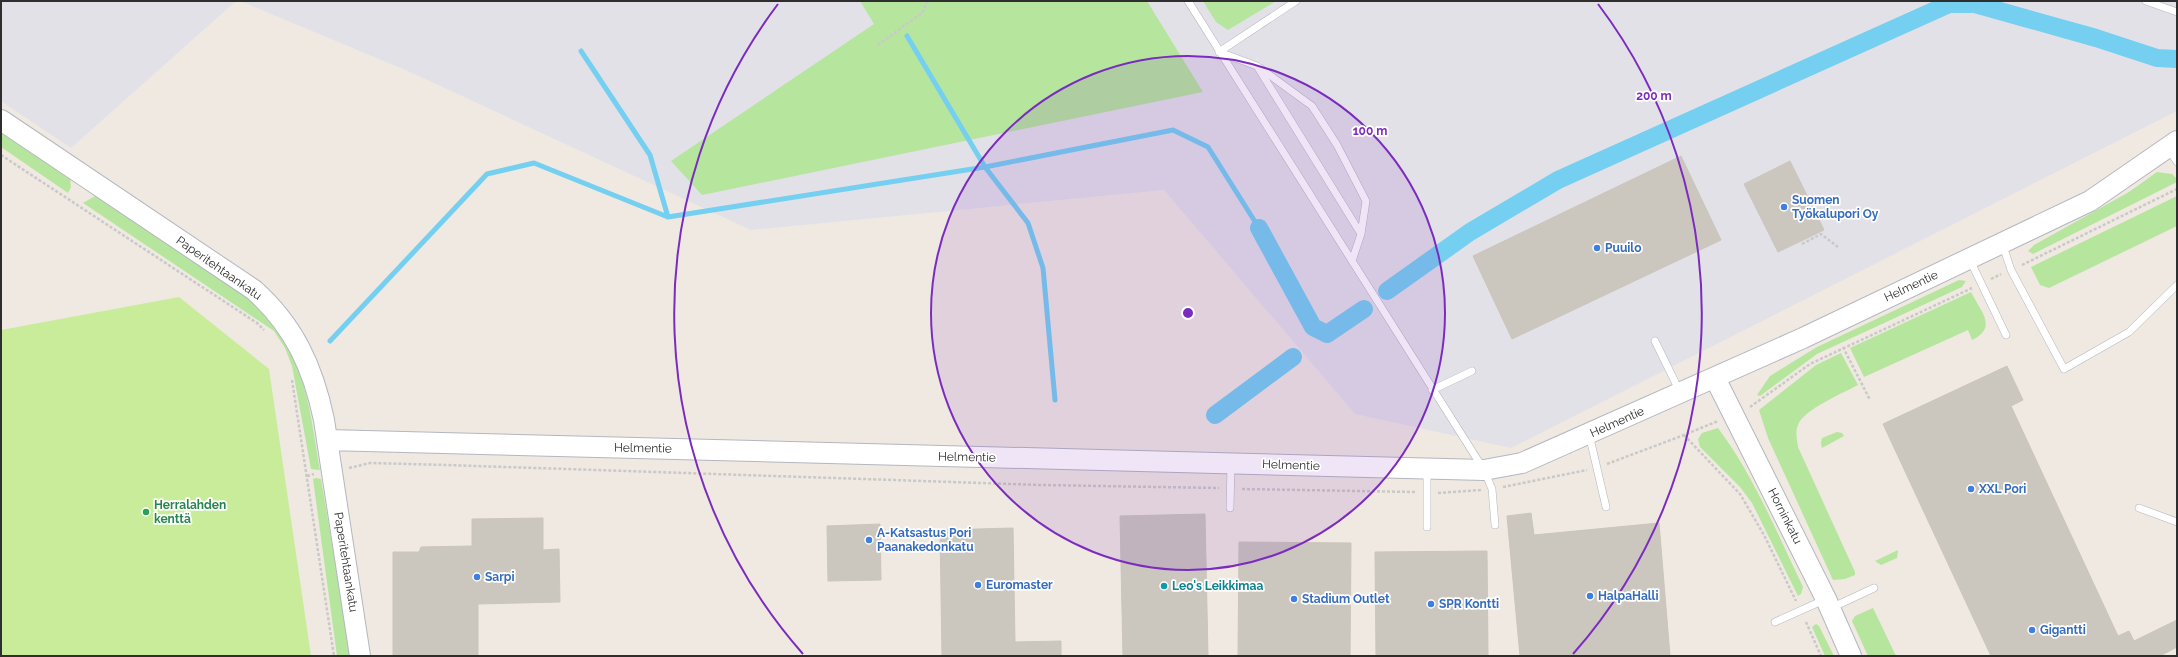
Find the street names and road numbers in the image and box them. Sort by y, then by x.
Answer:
street label: Paperitehtaankatu [174,233,264,303]
street label: Helmentie [1882,267,1940,305]
street label: Helmentie [1588,404,1646,440]
street label: Helmentie [614,440,672,456]
street label: Helmentie [938,449,996,465]
street label: Helmentie [1262,457,1320,473]
street label: Horninkatu [1765,486,1805,546]
street label: Paperitehtaankatu [331,511,361,613]

